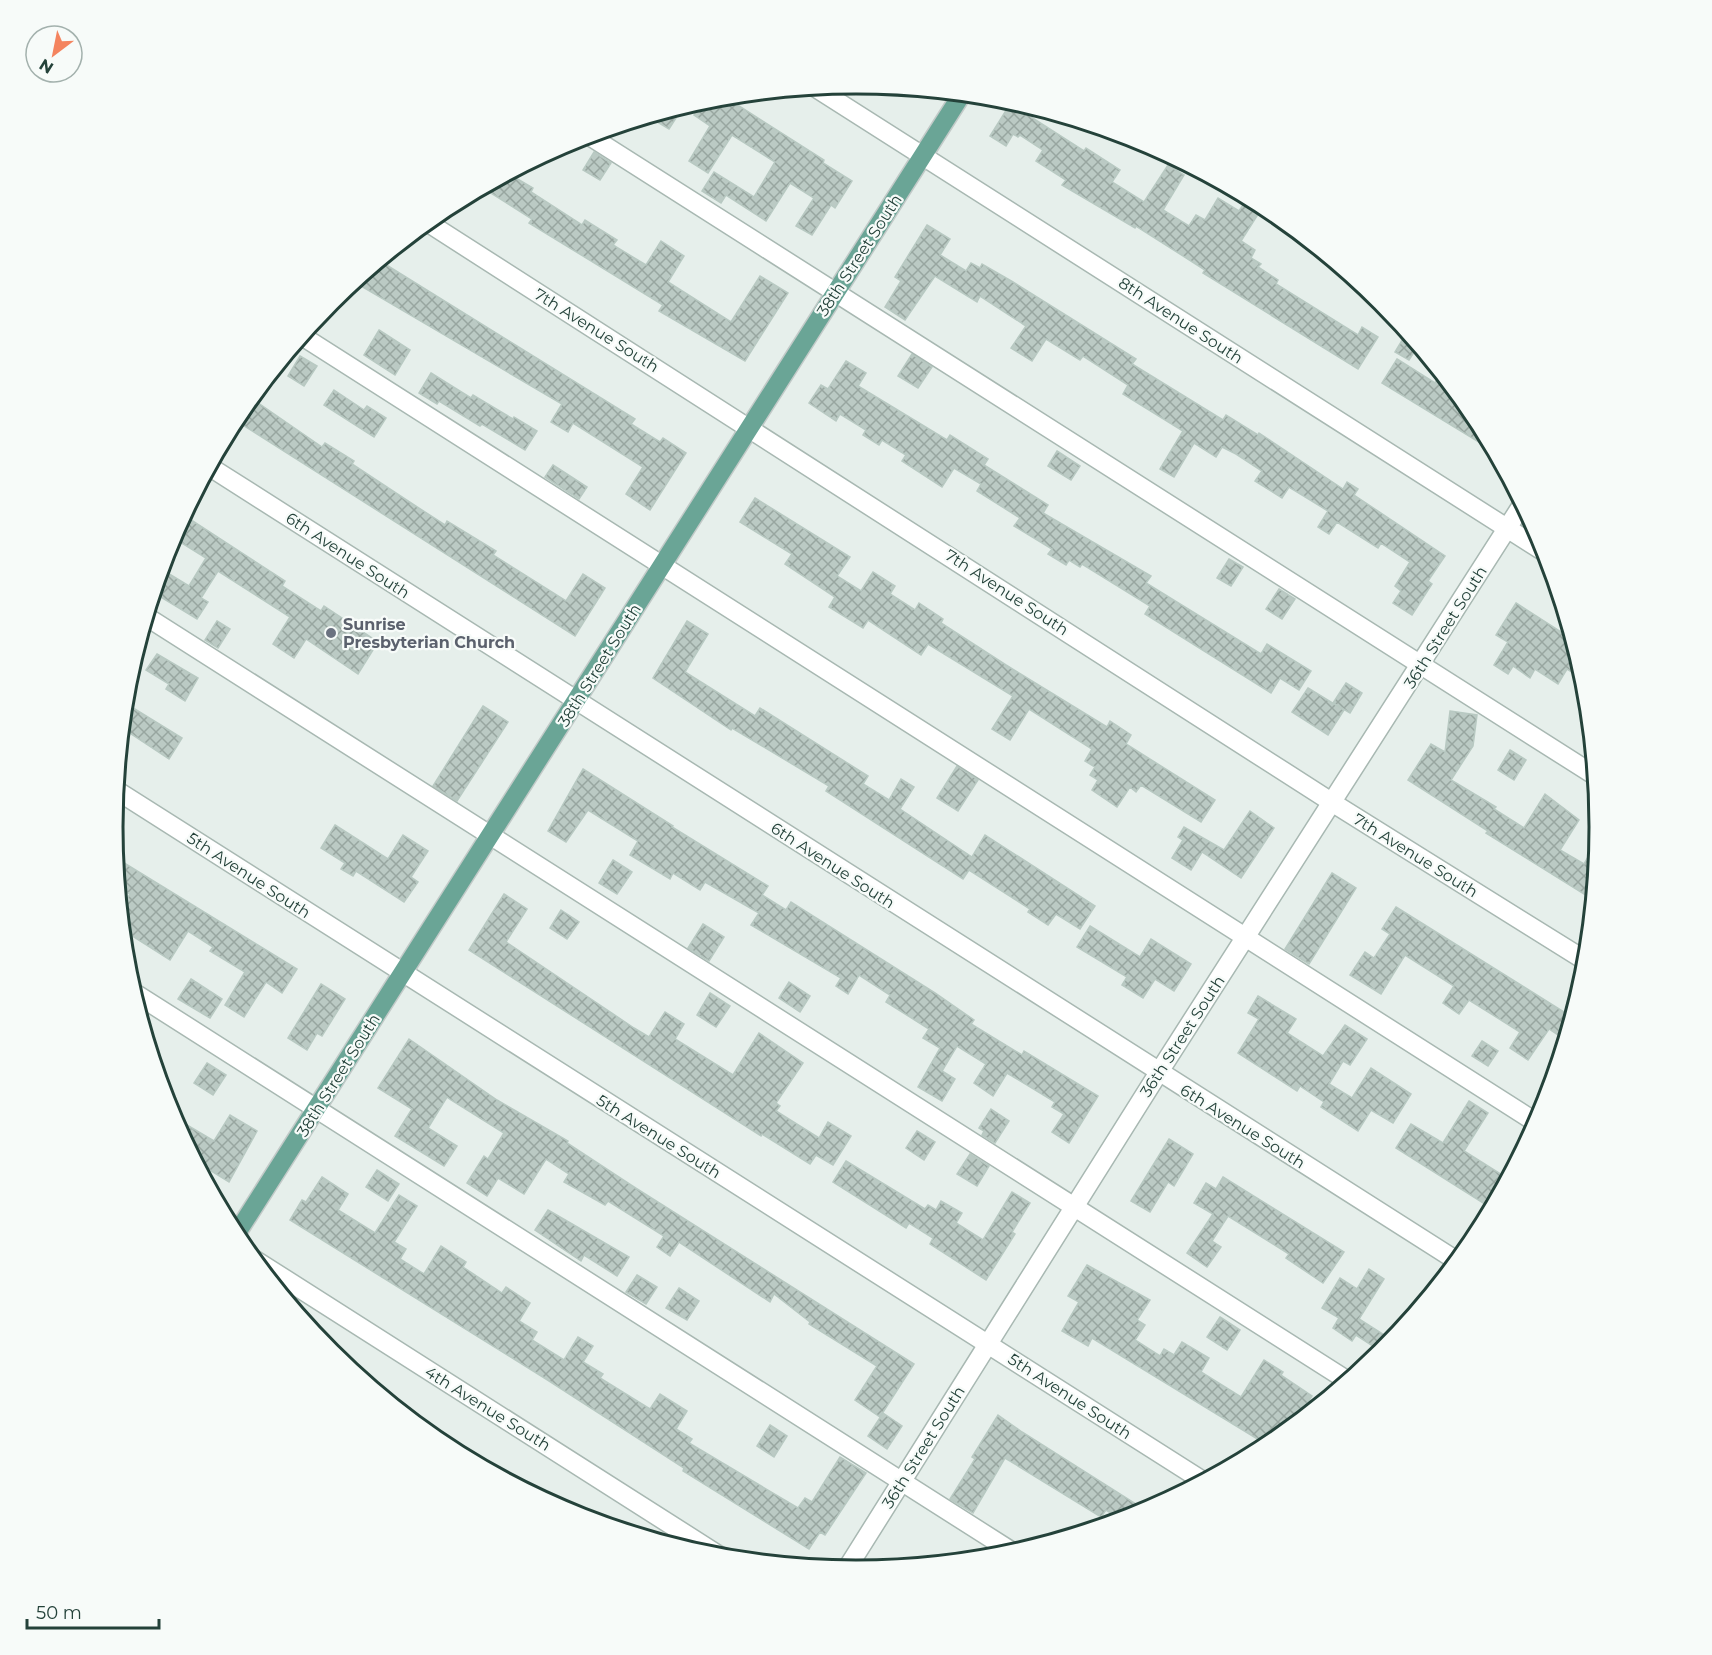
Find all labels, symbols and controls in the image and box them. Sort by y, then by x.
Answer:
north arrow [24,24,84,84]
text: N [36,55,57,78]
street label: 38th Street South [813,191,906,320]
street label: 8th Avenue South [1115,273,1246,368]
street label: 7th Avenue South [531,284,662,376]
street label: 6th Avenue South [282,508,413,603]
street label: 7th Avenue South [942,545,1072,639]
street label: 36th Street South [1400,563,1491,692]
street label: 38th Street South [554,600,645,730]
place label: Sunrise Presbyterian Church [343,615,515,652]
marker: Sunrise Presbyterian Church [324,626,338,640]
street label: 7th Avenue South [1350,809,1481,901]
street label: 6th Avenue South [767,818,898,913]
street label: 5th Avenue South [184,828,314,922]
street label: 36th Street South [1136,972,1229,1100]
street label: 38th Street South [293,1010,384,1140]
street label: 6th Avenue South [1177,1080,1309,1173]
street label: 5th Avenue South [593,1090,724,1182]
street label: 5th Avenue South [1005,1349,1135,1443]
street label: 4th Avenue South [421,1362,554,1455]
street label: 36th Street South [878,1383,969,1512]
scale bar [27,1592,159,1630]
text: 50 m [36,1602,82,1624]

